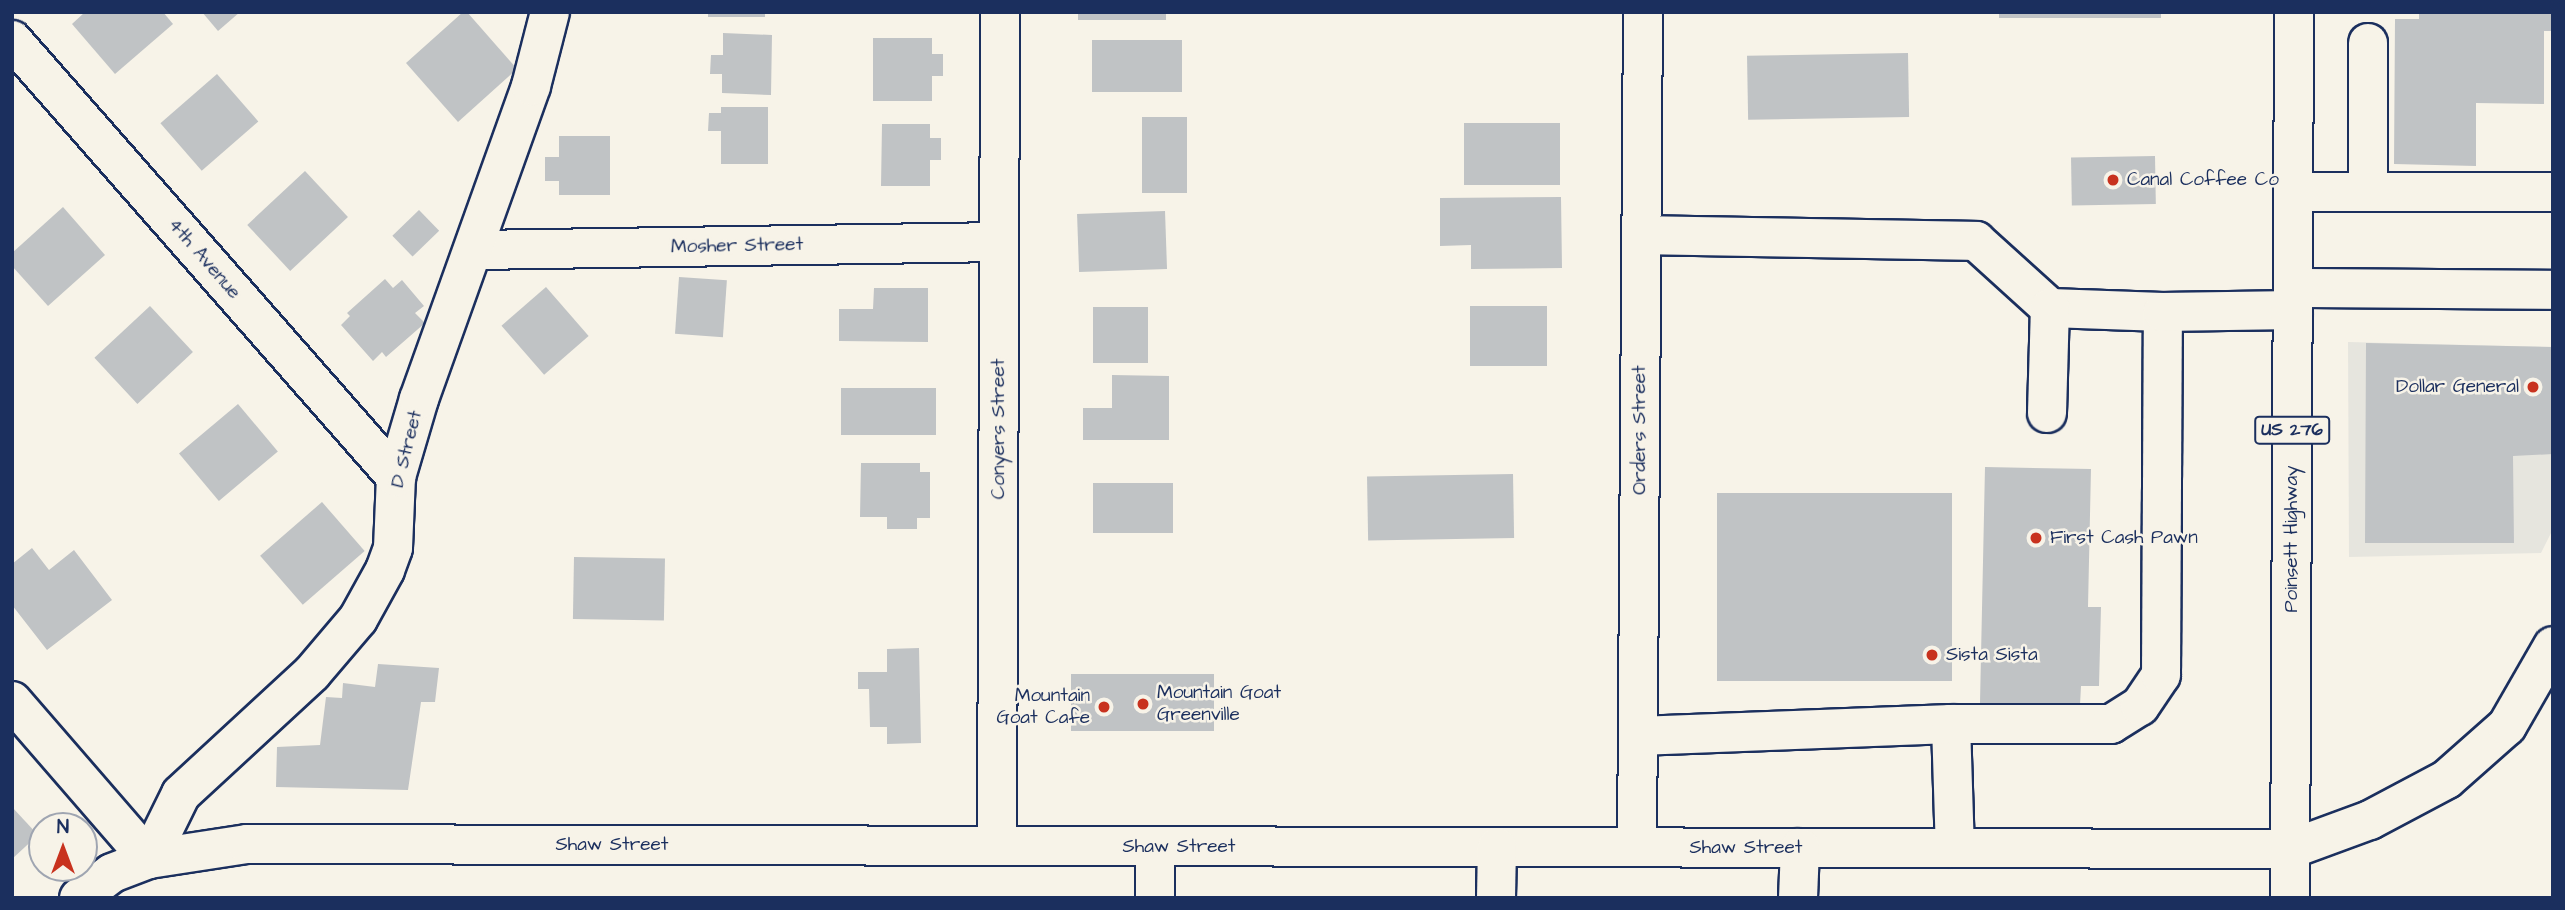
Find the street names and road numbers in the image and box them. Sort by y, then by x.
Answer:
street label: 4th Avenue [163,214,245,304]
street label: Mosher Street [671,233,803,259]
street label: Conyers Street [988,359,1010,499]
street label: Orders Street [1629,365,1651,495]
street label: D Street [386,408,428,490]
road number: US 276 [2254,416,2330,444]
street label: Poinsett Highway [2281,465,2303,613]
street label: Shaw Street [556,834,668,856]
street label: Shaw Street [1123,836,1235,858]
street label: Shaw Street [1690,837,1802,859]

